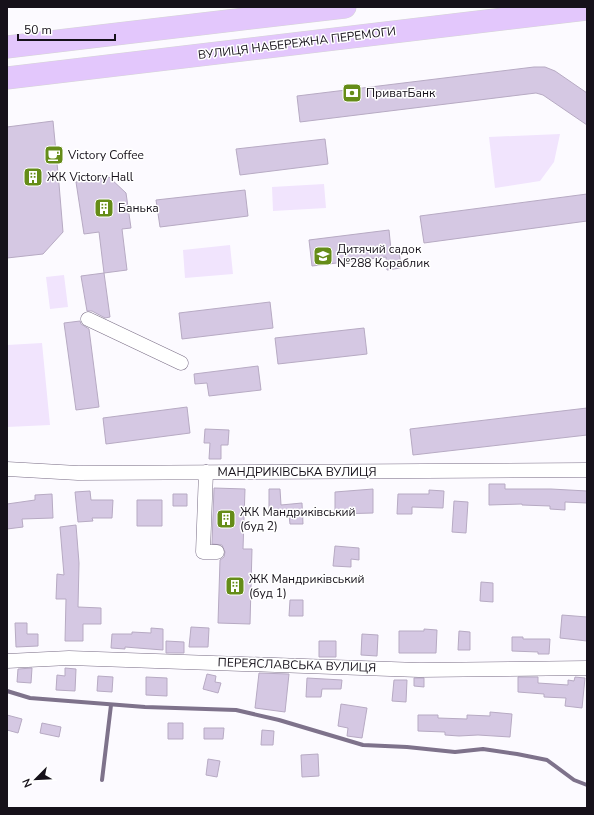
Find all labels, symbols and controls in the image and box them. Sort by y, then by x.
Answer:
scale bar [18,16,115,42]
text: 50 m [24,22,52,38]
street label: ВУЛИЦЯ НАБЕРЕЖНА ПЕРЕМОГИ [197,23,397,63]
bank icon: ПриватБанк [341,82,363,104]
place label: ПриватБанк [366,85,436,101]
cafe icon: Victory Coffee [43,144,65,166]
place label: Victory Coffee [67,147,144,163]
building icon: ЖК Victory Hall [22,166,44,188]
place label: ЖК Victory Hall [47,169,134,185]
building icon: Банька [93,197,115,219]
place label: Банька [118,200,159,216]
place label: Дитячий садок №288 Кораблик [337,241,430,271]
school or university icon: Дитячий садок №288 Кораблик [312,245,334,267]
street label: МАНДРИКІВСЬКА ВУЛИЦЯ [218,464,376,480]
place label: ЖК Мандриківський (буд 2) [240,504,356,534]
building icon: ЖК Мандриківський (буд 2) [215,508,237,530]
place label: ЖК Мандриківський (буд 1) [249,571,365,601]
building icon: ЖК Мандриківський (буд 1) [224,575,246,597]
street label: ПЕРЕЯСЛАВСЬКА ВУЛИЦЯ [217,654,377,676]
north arrow [16,759,56,799]
text: N [19,776,36,790]

